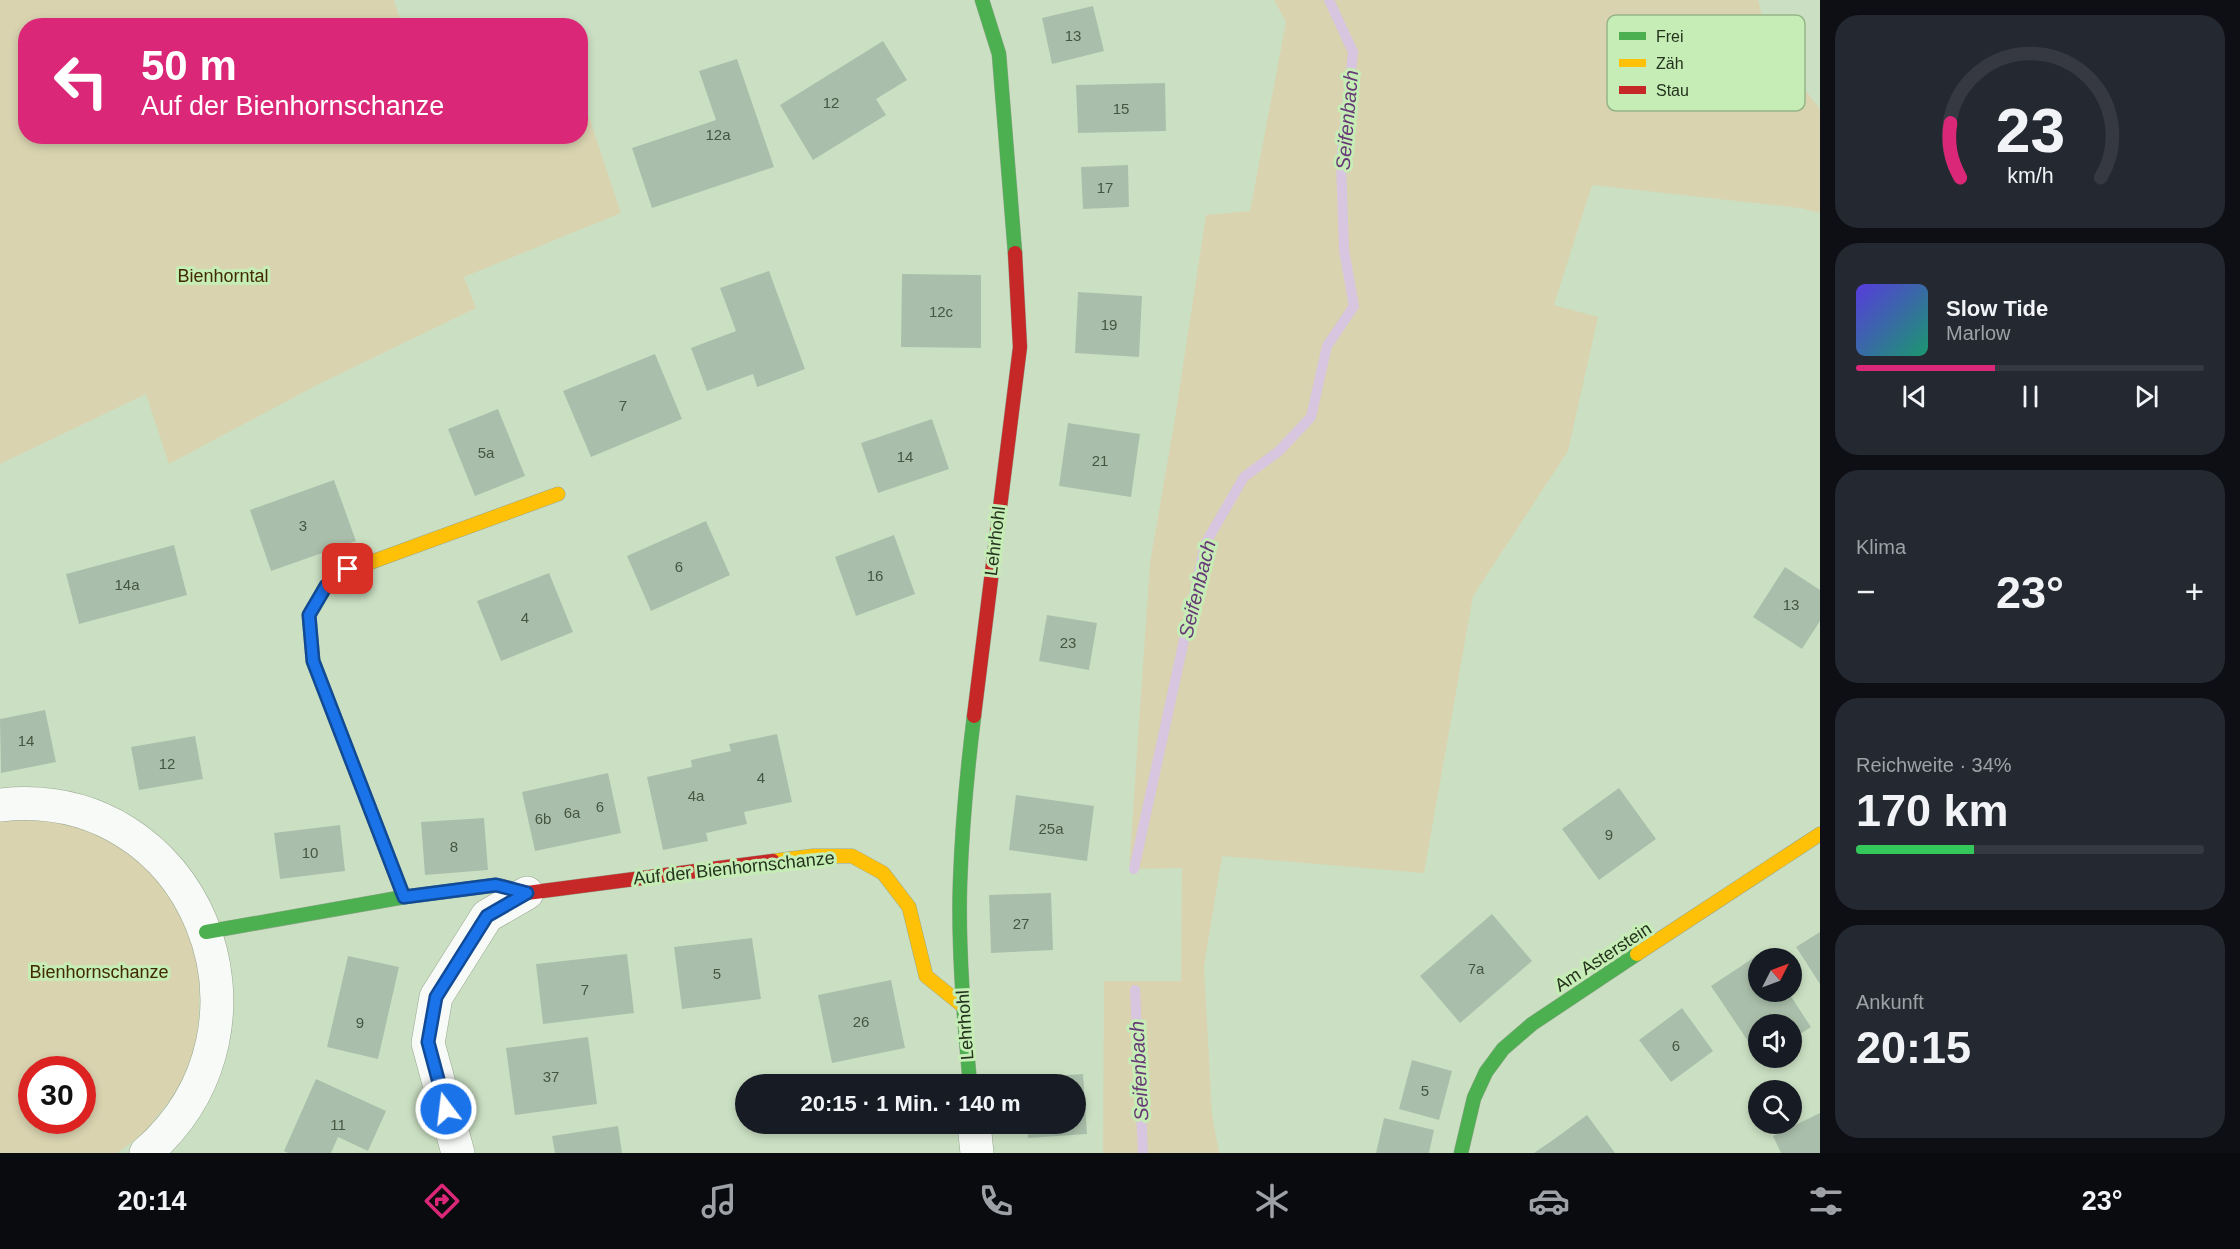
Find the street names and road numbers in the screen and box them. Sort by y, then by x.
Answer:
street label: Lehrhohl [981,505,1009,577]
street label: Auf der Bienhornschanze [632,847,836,889]
street label: Am Asterstein [1551,918,1655,996]
street label: Lehrhohl [953,989,977,1061]

